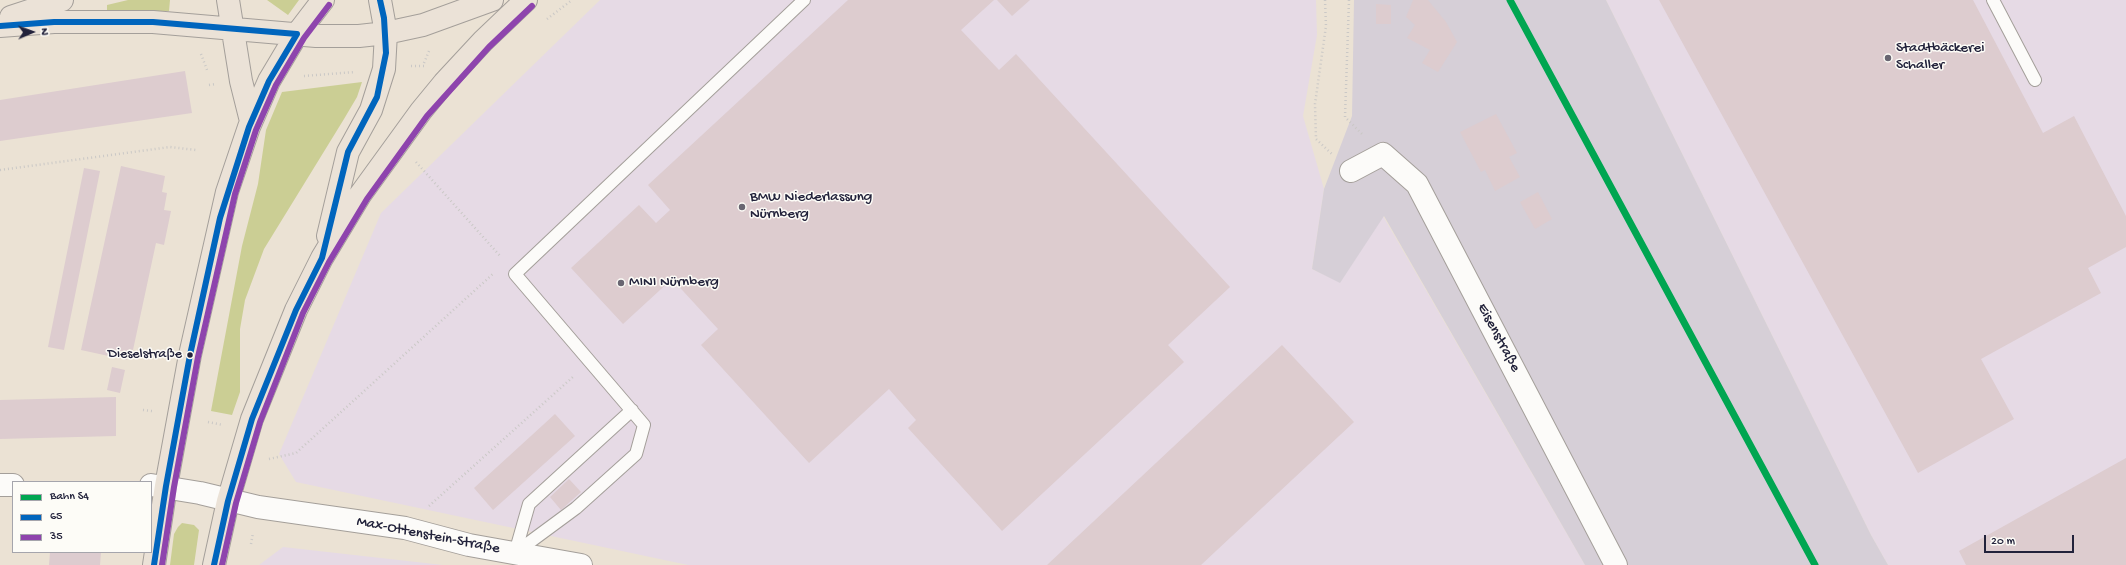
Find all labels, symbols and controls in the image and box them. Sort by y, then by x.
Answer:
north arrow [12,12,52,52]
text: N [38,28,50,35]
place label: Stadtbäckerei Schaller [1896,40,1984,75]
marker: Stadtbäckerei Schaller [1883,53,1893,63]
place label: BMW Niederlassung Nürnberg [750,189,872,224]
marker: BMW Niederlassung Nürnberg [737,202,747,212]
place label: MINI Nürnberg [629,274,719,292]
marker: MINI Nürnberg [616,278,626,288]
street label: Eisenstraße [1472,301,1524,375]
place label: Dieselstraße [108,347,182,363]
marker: Dieselstraße [185,350,195,360]
legend [12,481,152,553]
text: Bahn S4 [50,490,89,504]
text: 65 [50,510,62,524]
street label: Max-Ottenstein-Straße [355,513,501,559]
scale bar [1986,527,2076,553]
text: 35 [50,530,63,544]
text: 20 m [1991,535,2015,549]

